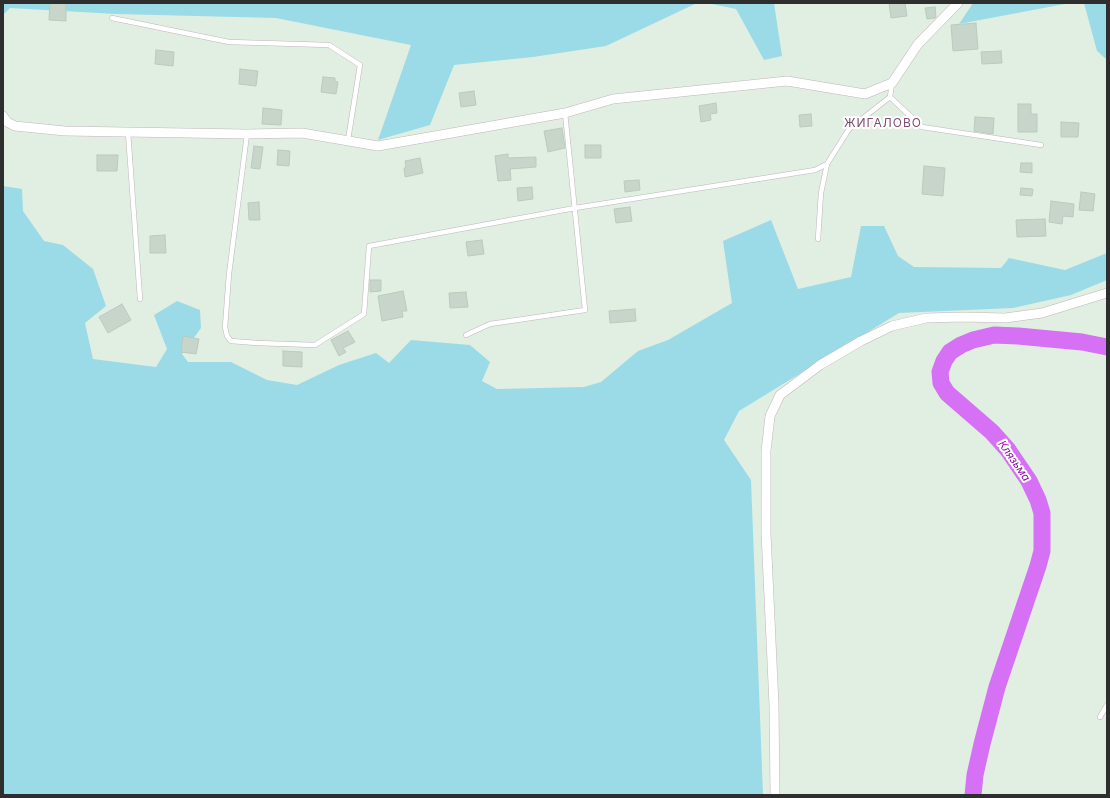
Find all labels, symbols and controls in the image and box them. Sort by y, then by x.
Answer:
district label: ЖИГАЛОВО [844,116,922,130]
water label: Клязьма [995,438,1033,484]

